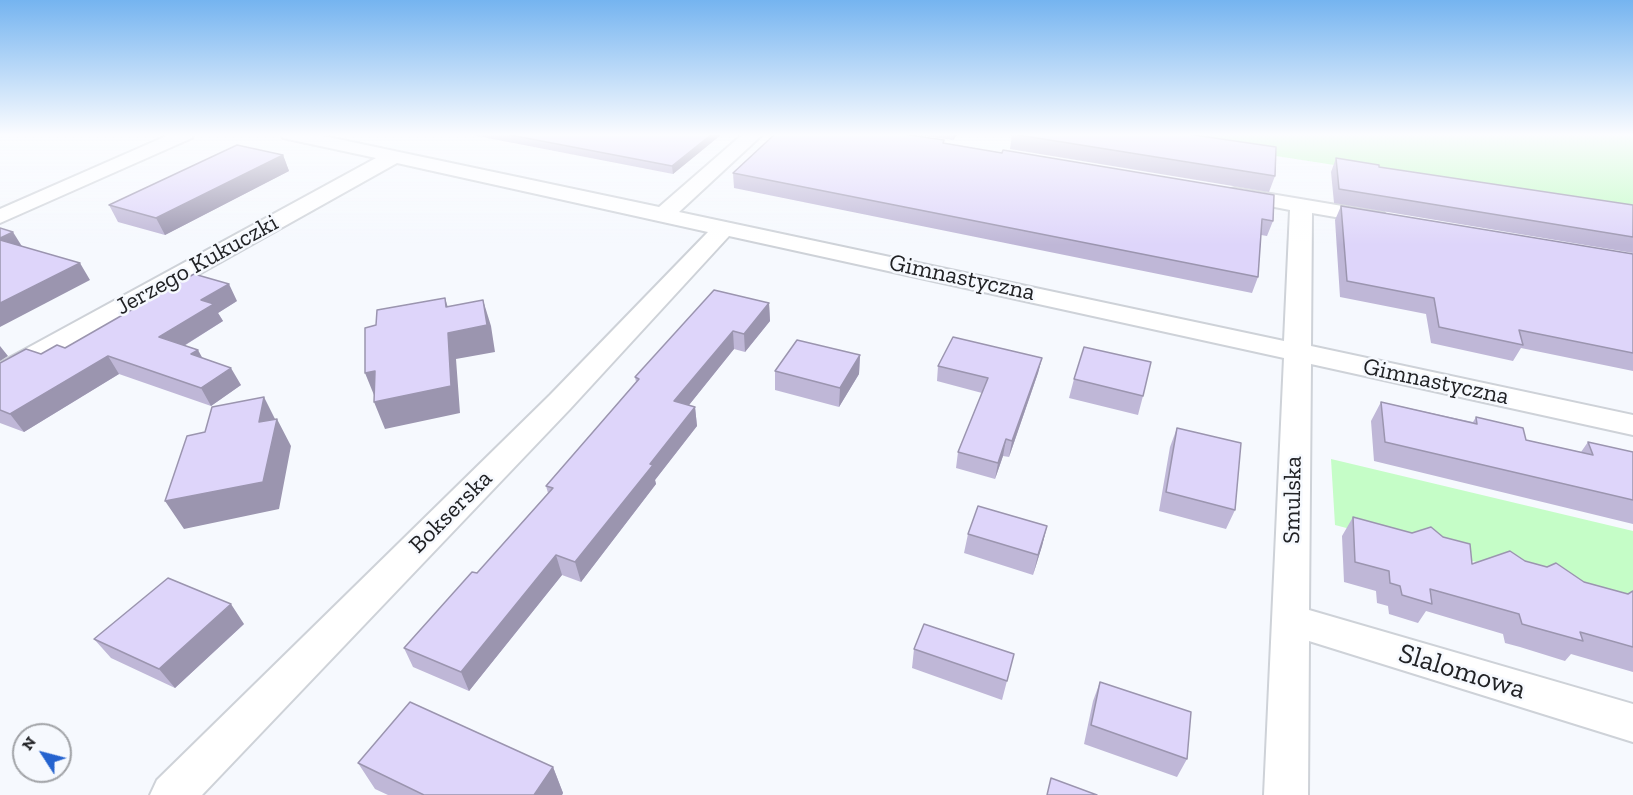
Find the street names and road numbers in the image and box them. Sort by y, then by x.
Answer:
street label: Jerzego Kukuczki [111,209,283,321]
street label: Gimnastyczna [886,248,1038,308]
street label: Gimnastyczna [1360,352,1512,412]
street label: Smulska [1278,456,1308,544]
street label: Bokserska [403,464,499,560]
street label: Slalomowa [1394,637,1530,707]

